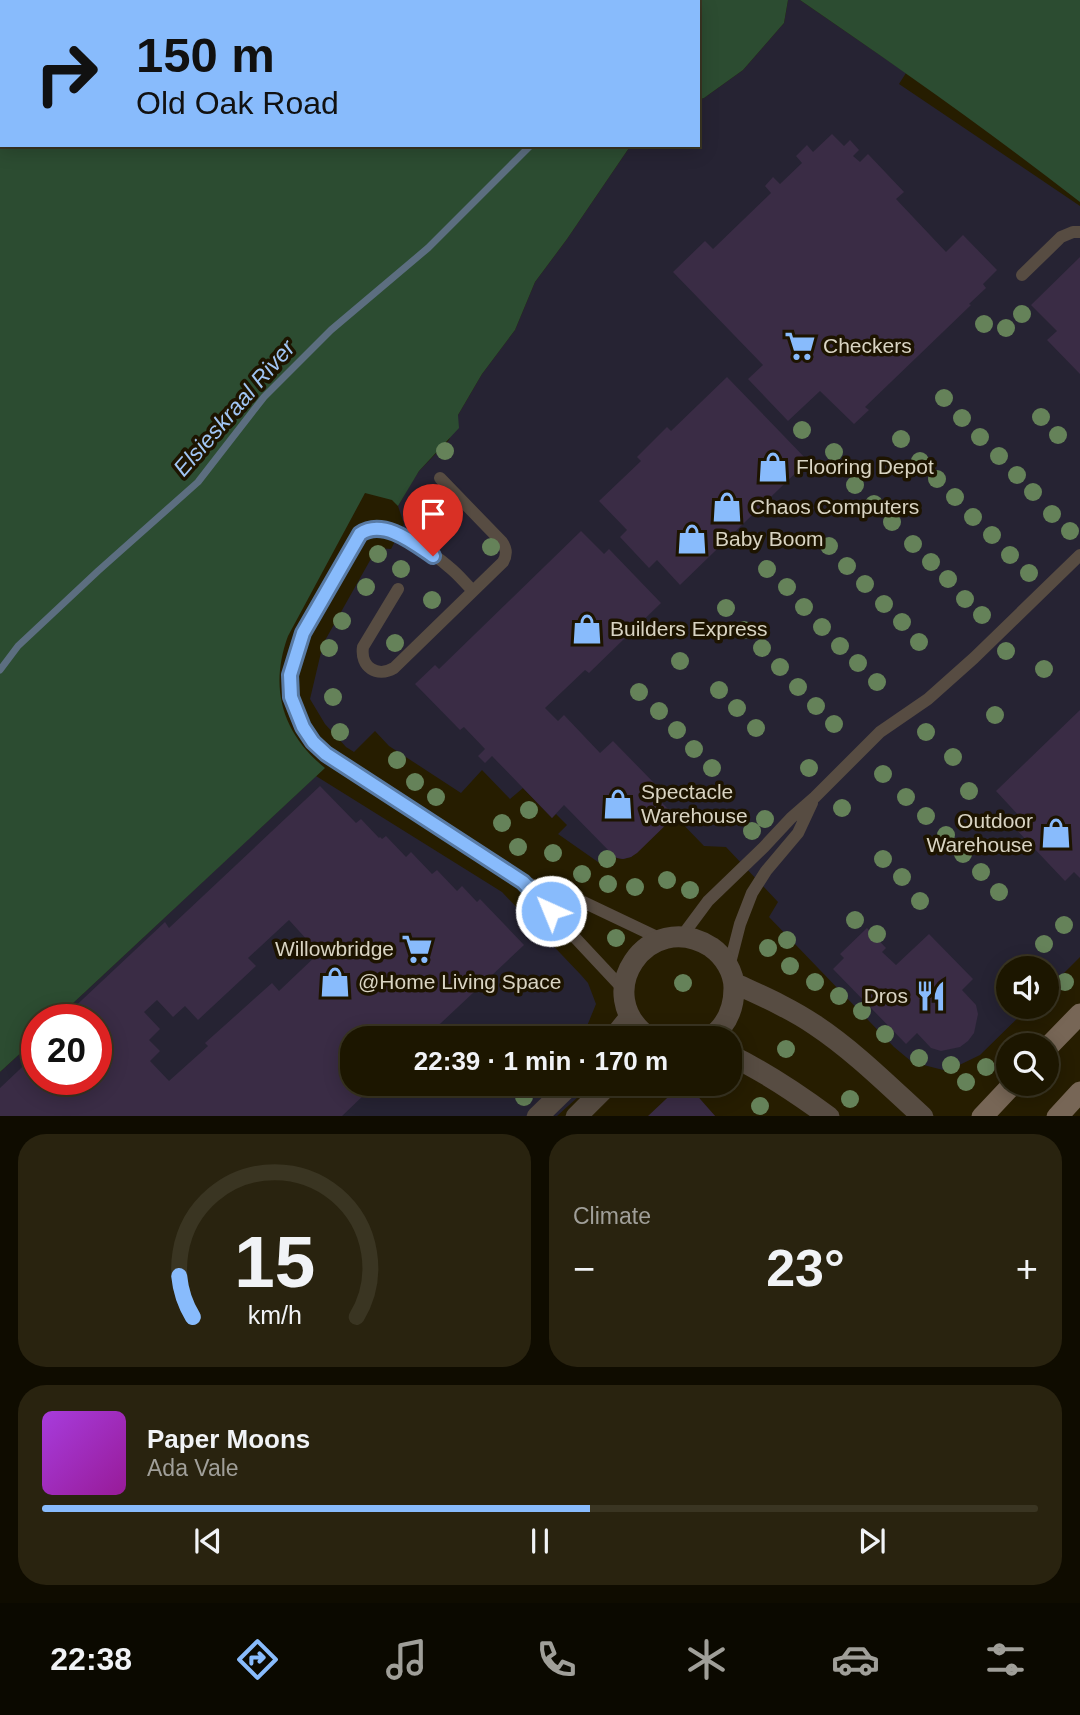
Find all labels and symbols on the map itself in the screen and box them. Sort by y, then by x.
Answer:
supermarket icon: Checkers [783,329,817,363]
water label: Elsieskraal River [168,334,301,481]
place label: Checkers [823,334,912,357]
shop icon: Flooring Depot [756,450,790,484]
place label: Flooring Depot [796,455,934,478]
pin [403,484,463,556]
shop icon: Chaos Computers [710,490,744,524]
place label: Chaos Computers [750,495,919,518]
shop icon: Baby Boom [675,522,709,556]
place label: Baby Boom [715,527,824,550]
shop icon: Builders Express [570,612,604,646]
place label: Builders Express [610,617,768,640]
place label: Spectacle Warehouse [641,780,748,827]
shop icon: Spectacle Warehouse [601,787,635,821]
place label: Outdoor Warehouse [926,809,1033,856]
shop icon: Outdoor Warehouse [1039,816,1073,850]
position arrow [514,874,588,948]
supermarket icon: Willowbridge [400,932,434,966]
place label: Willowbridge [275,937,394,960]
shop icon: @Home Living Space [318,965,352,999]
place label: @Home Living Space [358,970,561,993]
restaurant icon: Dros [914,979,948,1013]
place label: Dros [864,984,908,1007]
speed limit sign: 20 [21,1004,112,1095]

